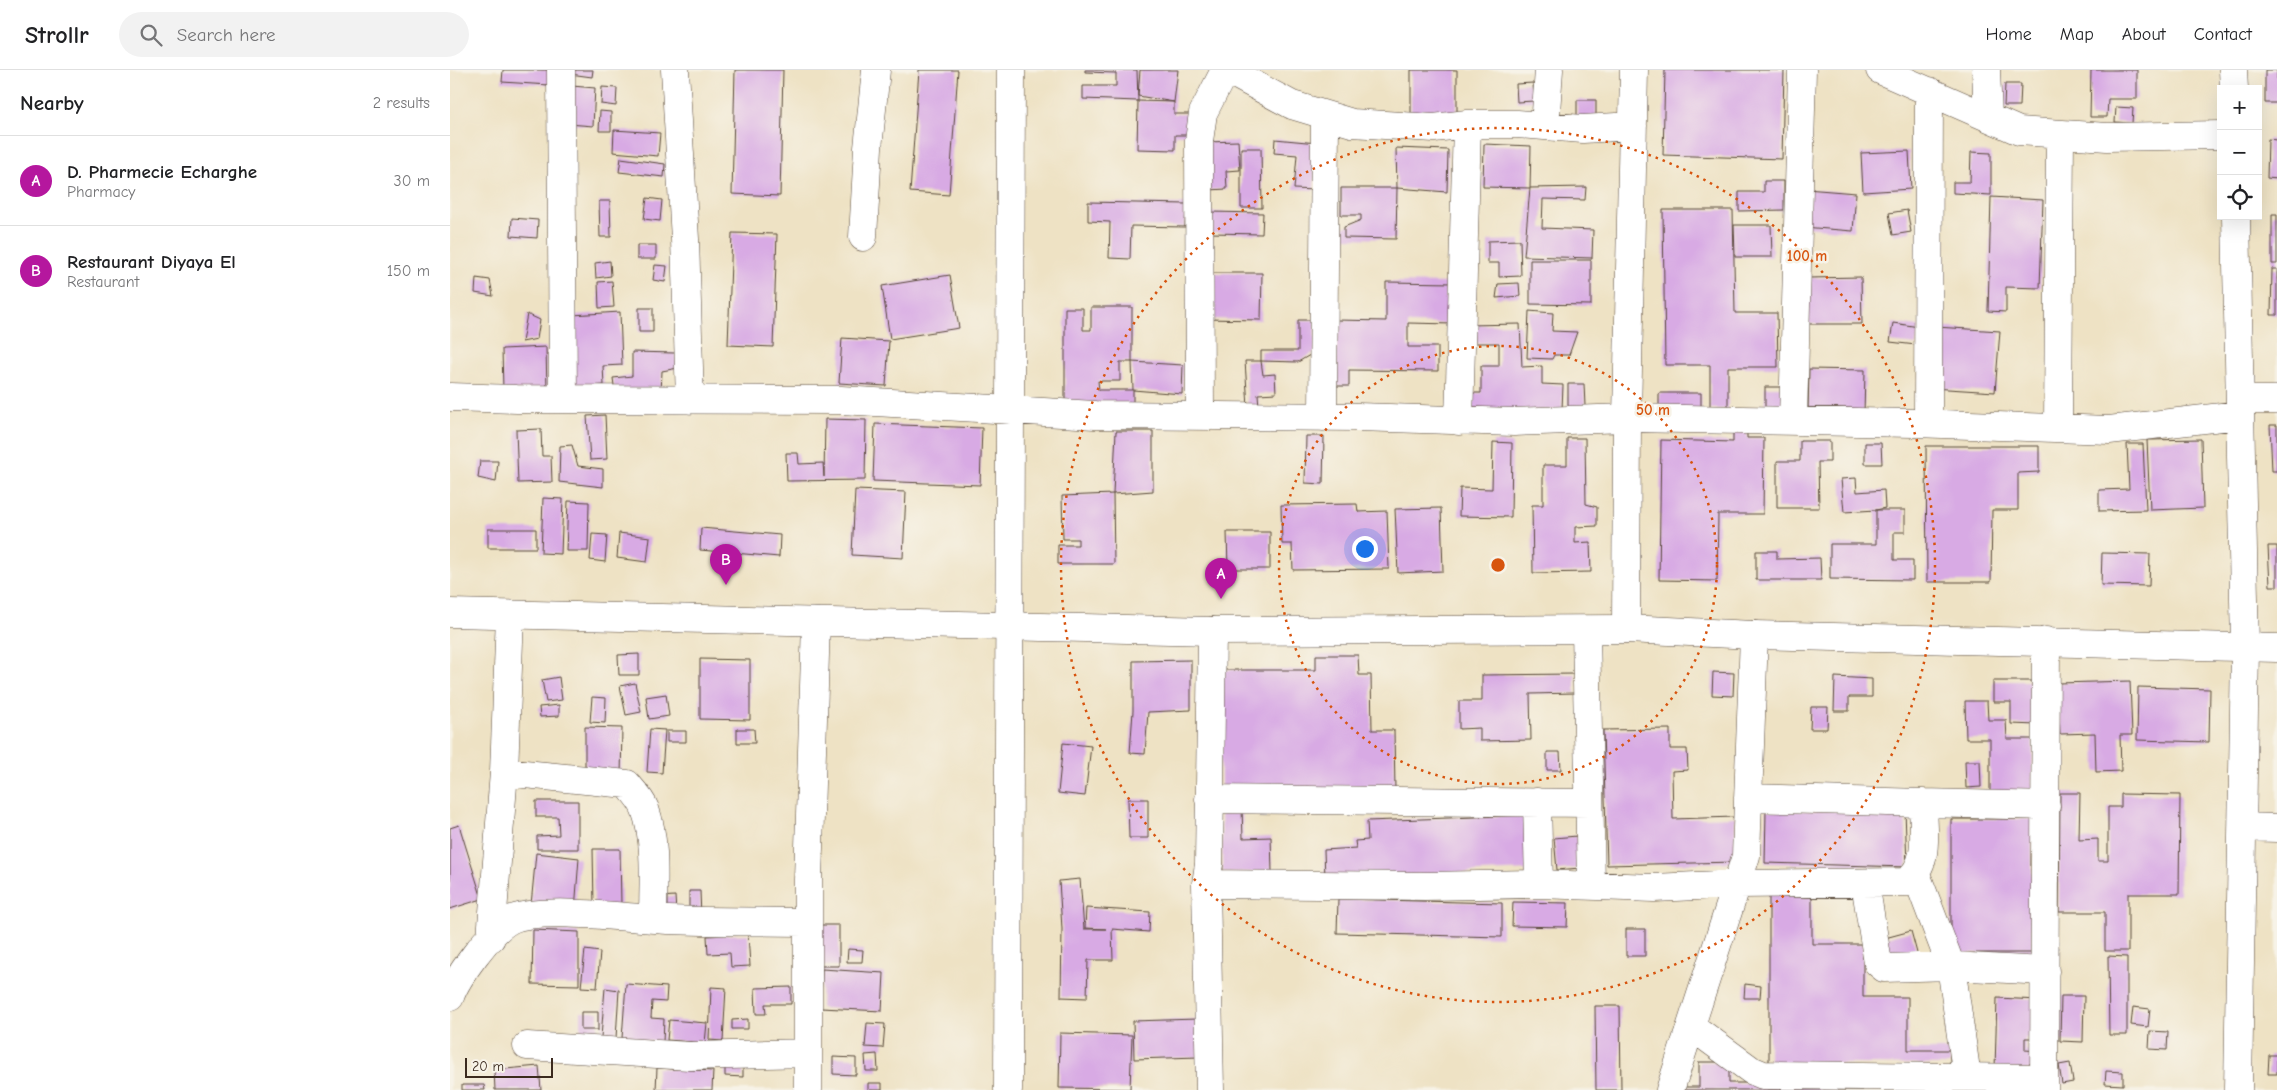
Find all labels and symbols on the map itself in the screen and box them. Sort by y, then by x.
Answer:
text: 100 m [1787,247,1827,265]
text: 50 m [1636,401,1670,419]
your location [1352,536,1378,562]
pin: B [710,544,742,585]
centre of rings [1489,556,1507,574]
pin: A [1205,558,1237,599]
scale bar [465,1055,552,1078]

